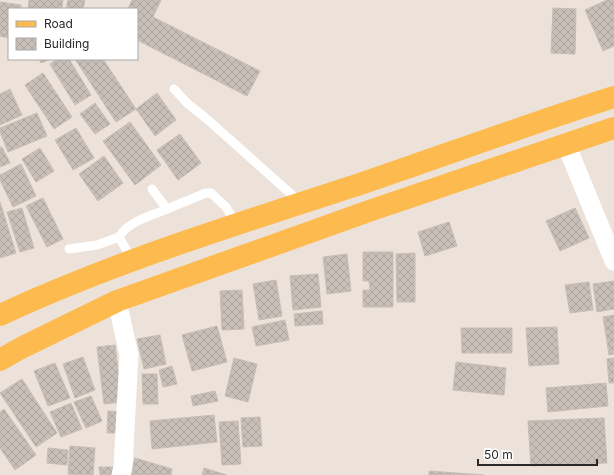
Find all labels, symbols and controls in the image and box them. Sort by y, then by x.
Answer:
legend [8,8,138,60]
text: Road [44,16,73,31]
text: Building [44,36,89,51]
scale bar [478,441,597,467]
text: 50 m [484,447,513,462]

